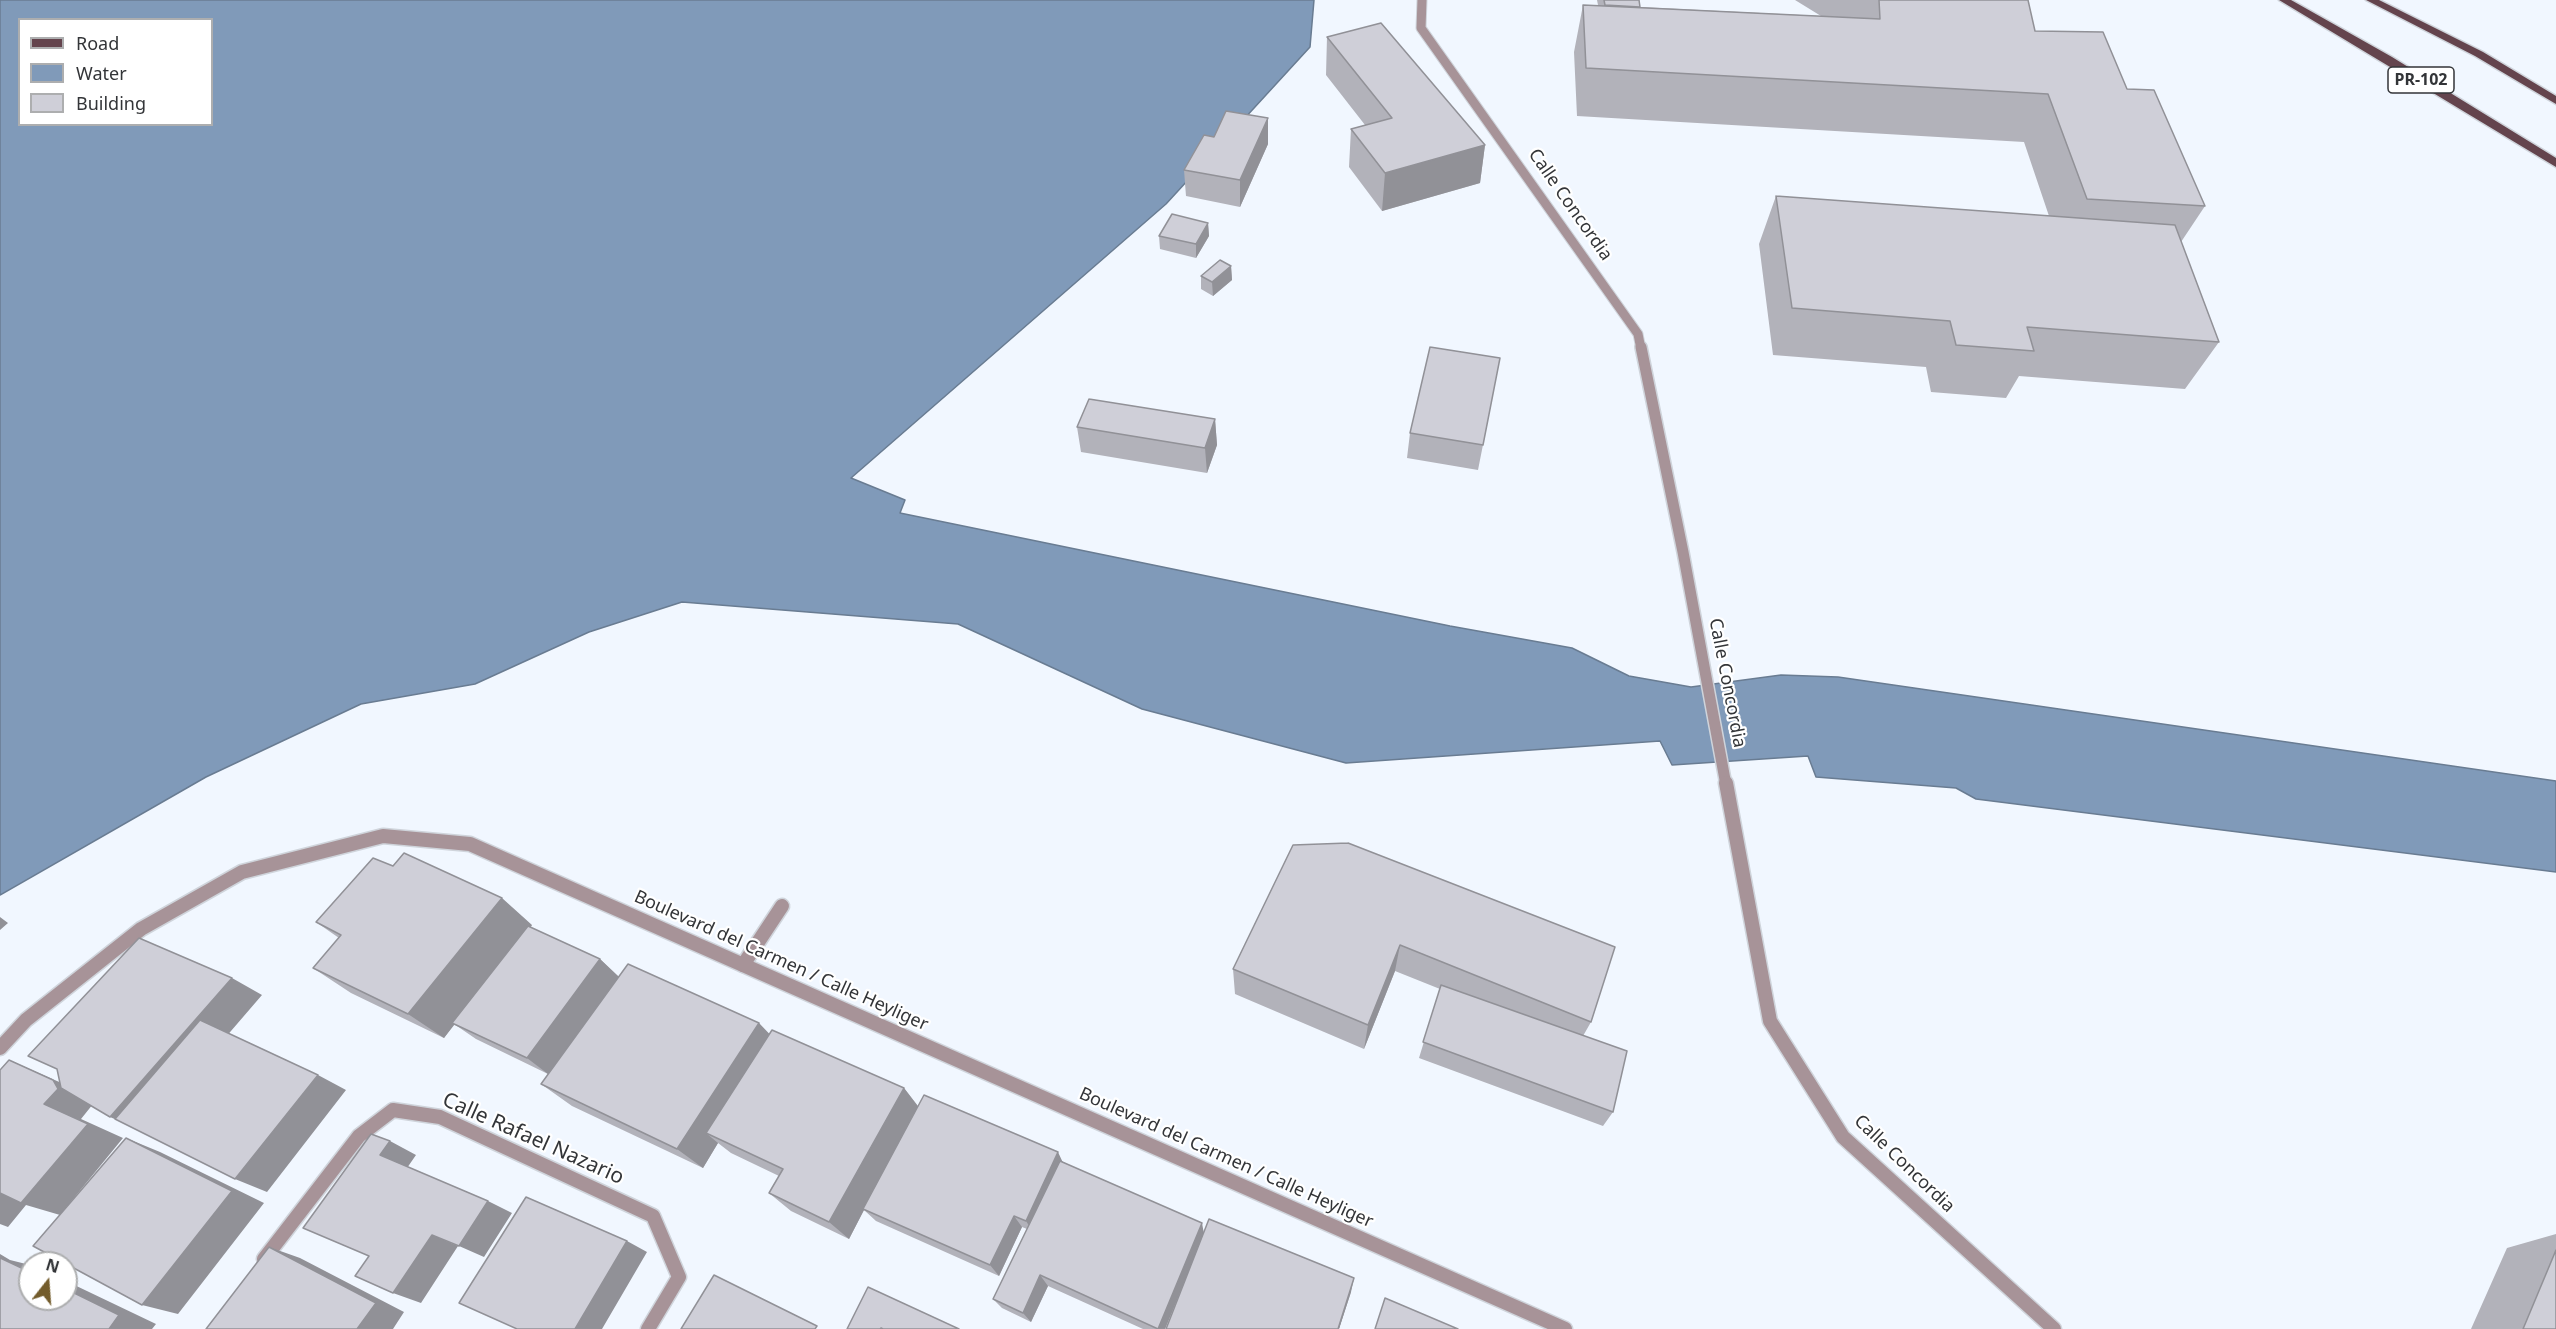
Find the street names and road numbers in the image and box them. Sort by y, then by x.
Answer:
road number: PR-102 [2388,67,2454,93]
street label: Calle Concordia [1523,145,1617,265]
street label: Calle Concordia [1704,616,1750,750]
street label: Boulevard del Carmen / Calle Heyliger [631,886,931,1036]
street label: Boulevard del Carmen / Calle Heyliger [1076,1083,1376,1233]
street label: Calle Rafael Nazario [438,1088,628,1190]
street label: Calle Concordia [1849,1111,1959,1217]

